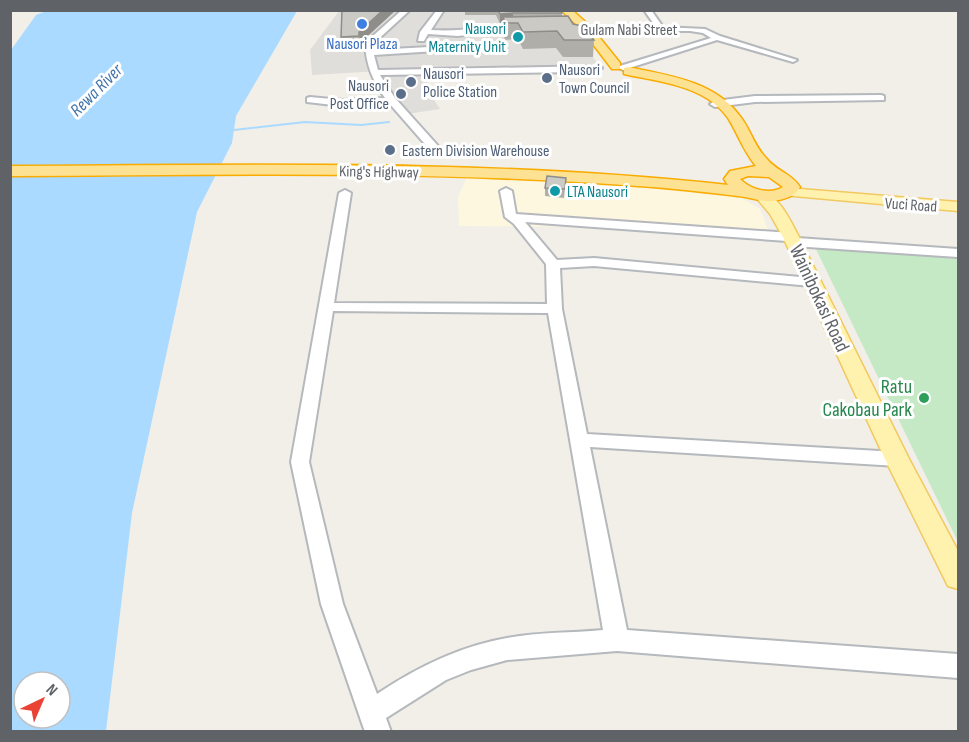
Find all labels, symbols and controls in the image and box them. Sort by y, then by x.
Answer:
marker: Nausori Plaza [355,17,369,31]
place label: Nausori Maternity Unit [428,20,506,57]
street label: Gulam Nabi Street [581,21,678,40]
marker: Nausori Maternity Unit [511,30,525,44]
place label: Nausori Plaza [326,35,398,54]
water label: Rewa River [66,59,127,121]
place label: Nausori Town Council [559,61,630,98]
place label: Nausori Police Station [423,65,497,102]
marker: Nausori Town Council [540,71,554,85]
marker: Nausori Police Station [404,75,418,89]
place label: Nausori Post Office [330,77,389,114]
marker: Nausori Post Office [394,87,408,101]
place label: Eastern Division Warehouse [402,142,549,161]
marker: Eastern Division Warehouse [383,143,397,157]
street label: King's Highway [339,162,419,183]
place label: LTA Nausori [567,183,628,202]
marker: LTA Nausori [548,184,562,198]
street label: Vuci Road [884,194,938,217]
street label: Wainibokasi Road [784,241,854,356]
place label: Ratu Cakobau Park [823,375,912,422]
marker: Ratu Cakobau Park [917,391,931,405]
north arrow [12,670,72,730]
text: N [42,680,61,700]

